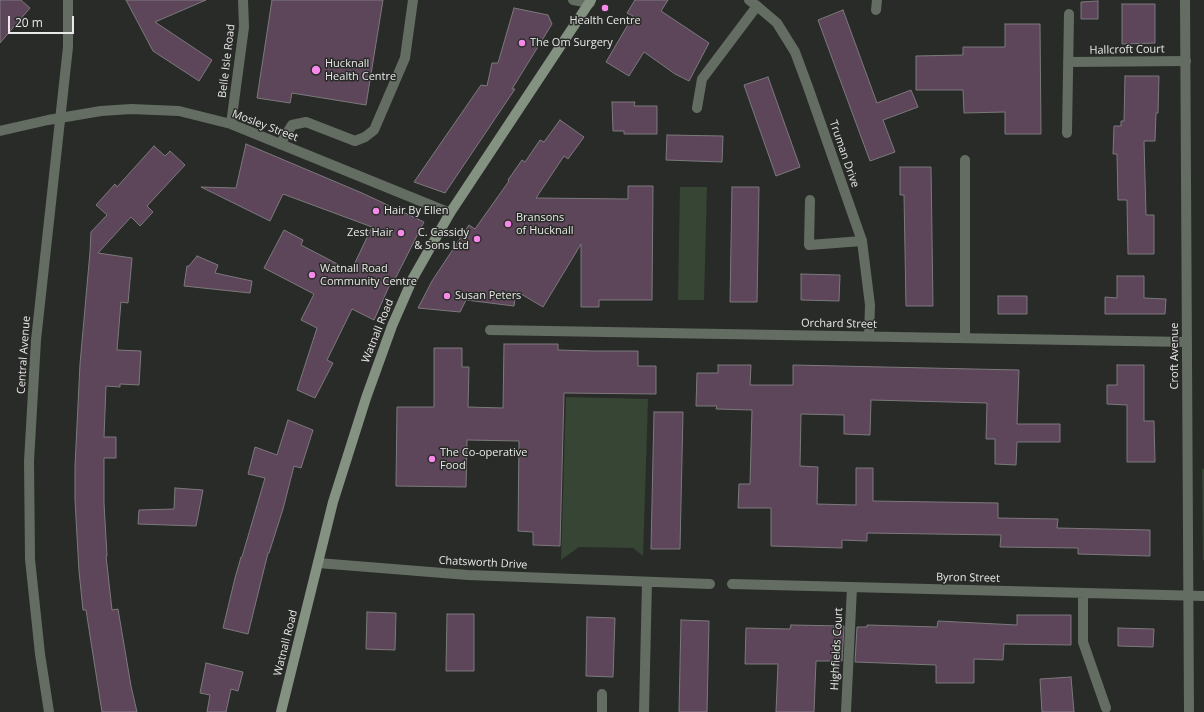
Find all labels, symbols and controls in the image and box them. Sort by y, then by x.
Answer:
marker: Health Centre [600,3,610,13]
scale bar [10,8,76,34]
text: 20 m [15,14,43,31]
place label: Health Centre [569,14,641,28]
street label: Belle Isle Road [216,23,238,99]
place label: The Om Surgery [530,36,613,50]
marker: The Om Surgery [517,38,527,48]
street label: Hallcroft Court [1089,43,1165,57]
place label: Hucknall Health Centre [325,57,396,83]
marker: Hucknall Health Centre [310,64,322,76]
street label: Mosley Street [230,107,300,145]
street label: Truman Drive [826,119,862,189]
place label: Hair By Ellen [384,204,448,218]
marker: Hair By Ellen [371,206,381,216]
place label: Bransons of Hucknall [516,211,573,237]
marker: Bransons of Hucknall [503,219,513,229]
place label: Zest Hair [347,226,393,240]
place label: C. Cassidy & Sons Ltd [414,226,469,252]
marker: Zest Hair [396,228,406,238]
marker: C. Cassidy & Sons Ltd [472,234,482,244]
place label: Watnall Road Community Centre [320,262,417,288]
marker: Watnall Road Community Centre [307,270,317,280]
place label: Susan Peters [455,289,521,303]
marker: Susan Peters [442,291,452,301]
street label: Watnall Road [359,297,397,365]
street label: Central Avenue [15,315,33,395]
street label: Orchard Street [801,317,877,331]
street label: Croft Avenue [1168,323,1182,389]
place label: The Co-operative Food [440,446,527,472]
marker: The Co-operative Food [427,454,437,464]
street label: Chatsworth Drive [438,554,528,572]
street label: Byron Street [936,571,1000,585]
street label: Highfields Court [828,607,846,691]
street label: Watnall Road [271,609,301,677]

